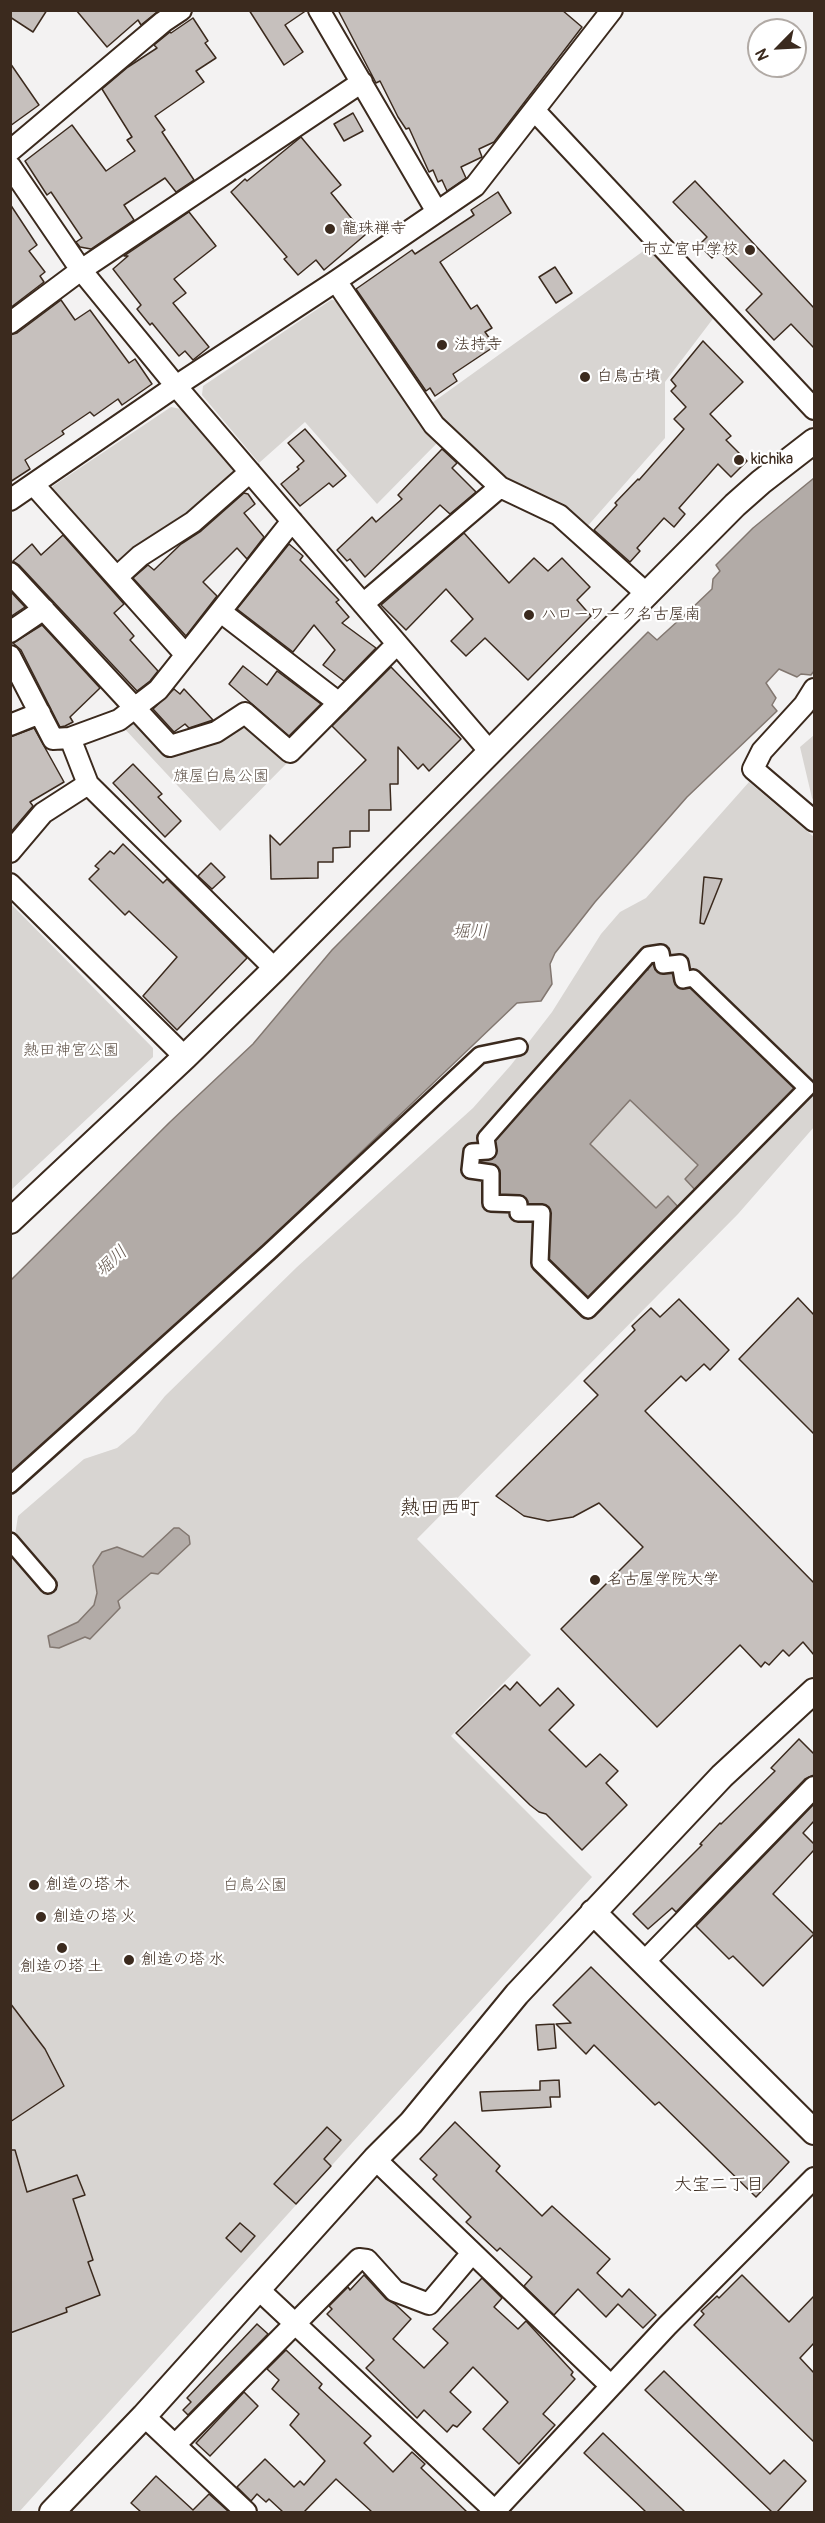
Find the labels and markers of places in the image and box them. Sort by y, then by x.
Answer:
place label: 龍珠禅寺 [342,219,406,239]
marker: 龍珠禅寺 [323,222,337,236]
place label: 市立宮中学校 [642,240,738,260]
marker: 市立宮中学校 [743,243,757,257]
place label: 法持寺 [454,335,502,355]
marker: 法持寺 [435,338,449,352]
place label: 白鳥古墳 [597,367,661,387]
marker: 白鳥古墳 [578,370,592,384]
place label: kichika [751,450,793,470]
marker: kichika [732,453,746,467]
place label: ハローワーク名古屋南 [541,605,701,625]
marker: ハローワーク名古屋南 [522,608,536,622]
place label: 名古屋学院大学 [607,1570,719,1590]
marker: 名古屋学院大学 [588,1573,602,1587]
place label: 創造の塔 木 [46,1875,129,1895]
marker: 創造の塔 木 [27,1878,41,1892]
place label: 創造の塔 火 [53,1907,136,1927]
marker: 創造の塔 火 [34,1910,48,1924]
marker: 創造の塔 土 [55,1941,69,1955]
place label: 創造の塔 水 [141,1950,224,1970]
marker: 創造の塔 水 [122,1953,136,1967]
place label: 創造の塔 土 [20,1957,104,1977]

